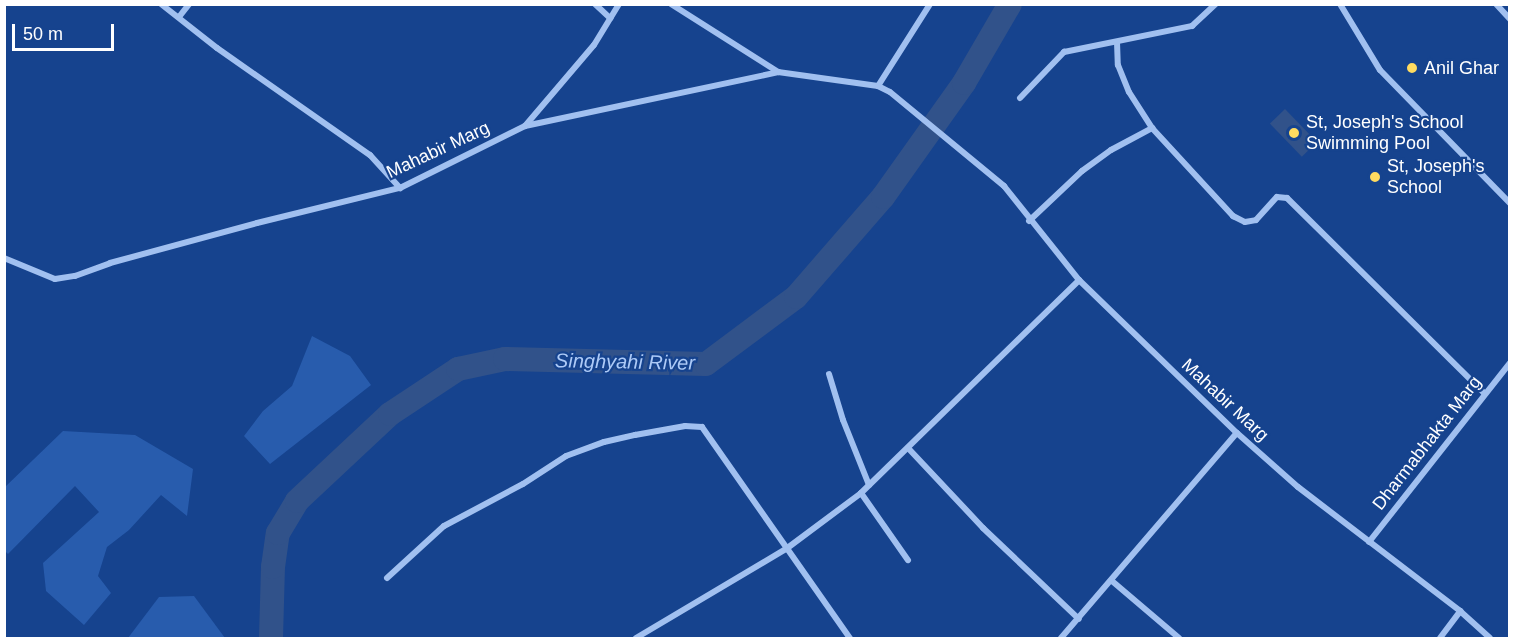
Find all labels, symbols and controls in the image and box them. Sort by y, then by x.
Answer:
scale bar [15,12,117,50]
text: 50 m [23,24,63,44]
place label: Anil Ghar [1424,57,1499,79]
marker: Anil Ghar [1405,61,1419,75]
place label: St, Joseph's School Swimming Pool [1306,112,1464,154]
street label: Mahabir Marg [383,117,493,183]
marker: St, Joseph's School Swimming Pool [1287,126,1301,140]
place label: St, Joseph's School [1387,156,1484,198]
marker: St, Joseph's School [1368,170,1382,184]
water label: Singhyahi River [555,349,695,375]
street label: Mahabir Marg [1177,354,1273,446]
street label: Dharmabhakta Marg [1368,372,1486,514]

